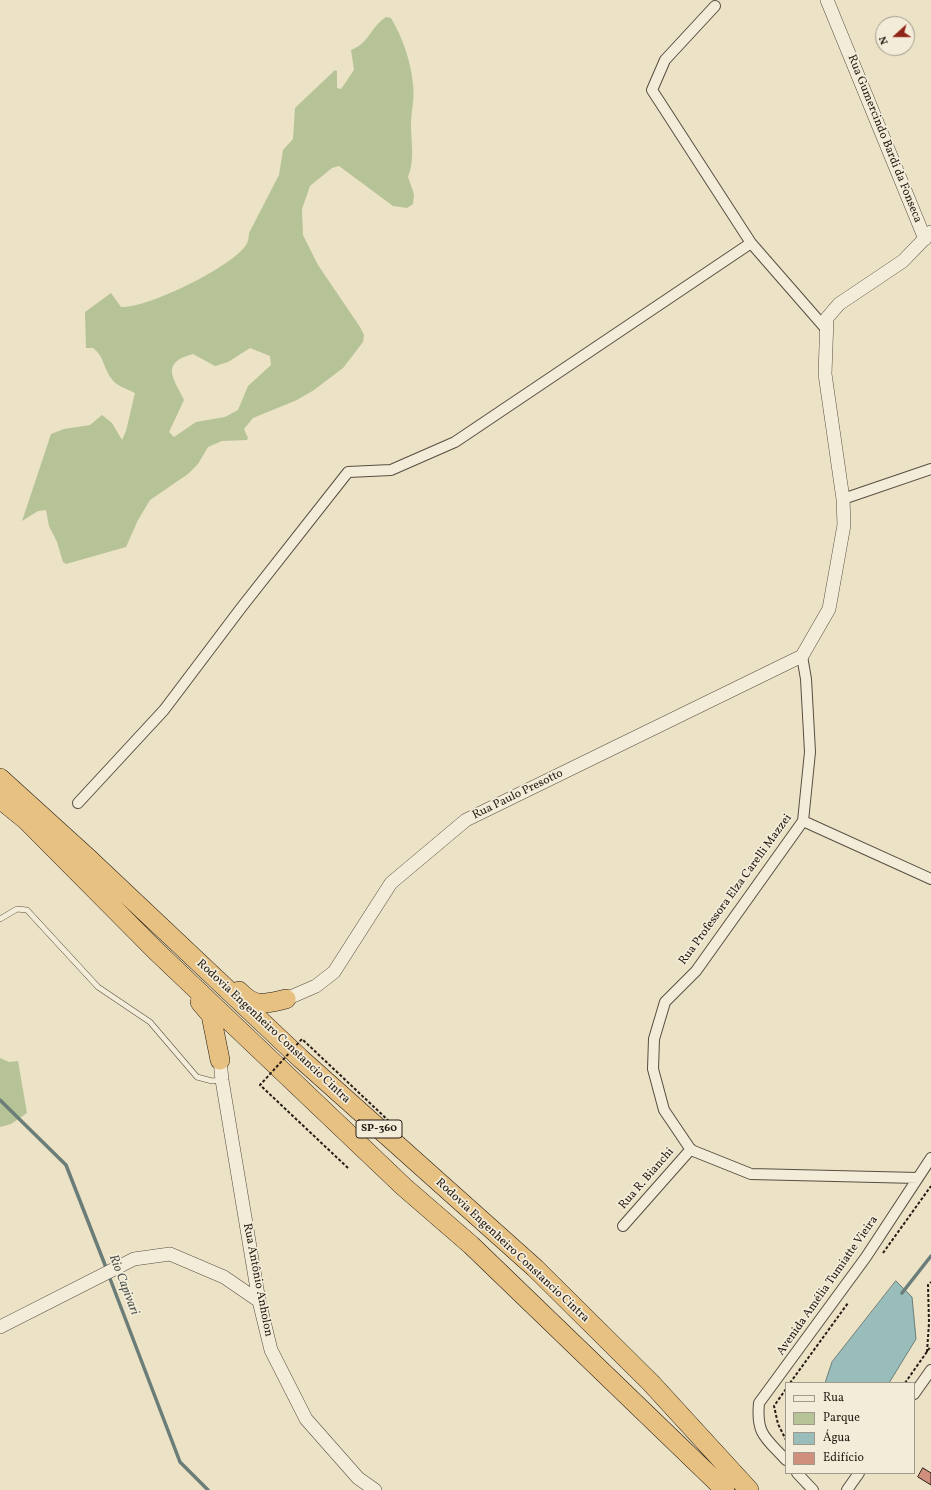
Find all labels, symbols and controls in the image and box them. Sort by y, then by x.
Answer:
north arrow [875,16,915,56]
text: N [876,34,893,47]
street label: Rua Gumercindo Bardi da Fonseca [844,53,924,225]
street label: Rua Paulo Presotto [470,767,566,823]
street label: Rua Professora Elza Carelli Mazzei [676,812,796,968]
street label: Rodovia Engenheiro Constancio Cintra [193,957,353,1107]
road number: SP-360 [356,1120,402,1138]
street label: Rua R. Bianchi [616,1145,678,1213]
street label: Rodovia Engenheiro Constancio Cintra [432,1176,592,1326]
street label: Avenida Amélia Tumiatte Vieira [774,1214,882,1358]
street label: Rua Antônio Anholon [239,1222,275,1338]
water label: Rio Capivari [104,1253,142,1317]
legend [785,1382,915,1474]
text: Rua [823,1390,844,1406]
text: Parque [823,1410,860,1426]
text: Água [823,1430,850,1446]
text: Edifício [823,1450,864,1466]

